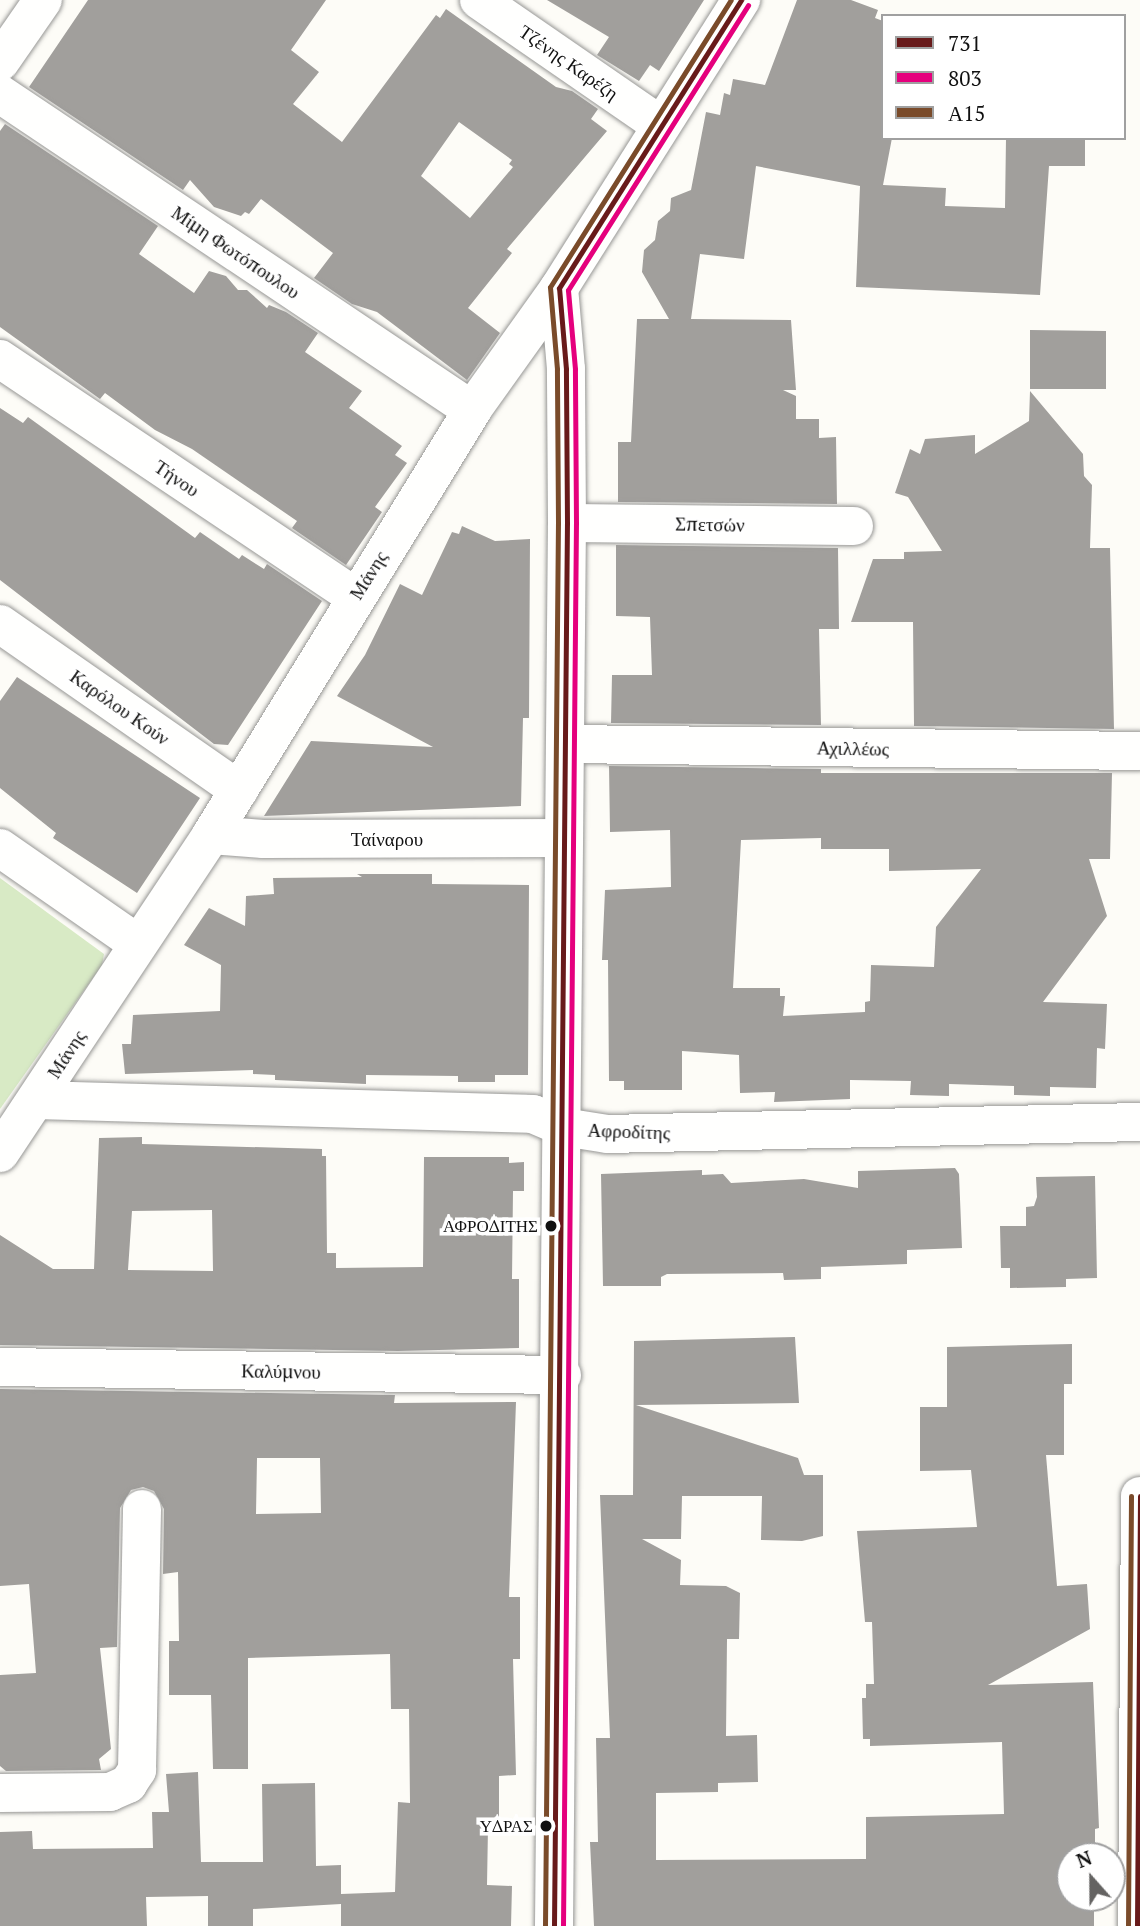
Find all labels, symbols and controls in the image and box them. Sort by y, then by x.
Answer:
legend [881,14,1126,140]
street label: Τζένης Καρέζη [515,20,623,104]
text: 731 [948,29,982,57]
text: 803 [948,64,982,92]
text: Α15 [948,99,986,127]
street label: Μίμη Φωτόπουλου [168,201,304,303]
street label: Τήνου [150,455,204,501]
street label: Σπετσών [675,512,745,536]
street label: Μάνης [344,547,392,603]
street label: Καρόλου Κούν [66,664,174,750]
street label: Αχιλλέως [817,736,889,760]
street label: Ταίναρου [351,828,423,850]
street label: Μάνης [42,1026,90,1082]
street label: Αφροδίτης [587,1118,671,1144]
place label: ΑΦΡΟΔΙΤΗΣ [443,1216,538,1236]
marker: ΑΦΡΟΔΙΤΗΣ [544,1219,558,1233]
street label: Καλύμνου [241,1359,321,1383]
place label: ΥΔΡΑΣ [480,1816,533,1836]
marker: ΥΔΡΑΣ [539,1819,553,1833]
north arrow [1056,1842,1126,1912]
text: N [1073,1845,1095,1873]

